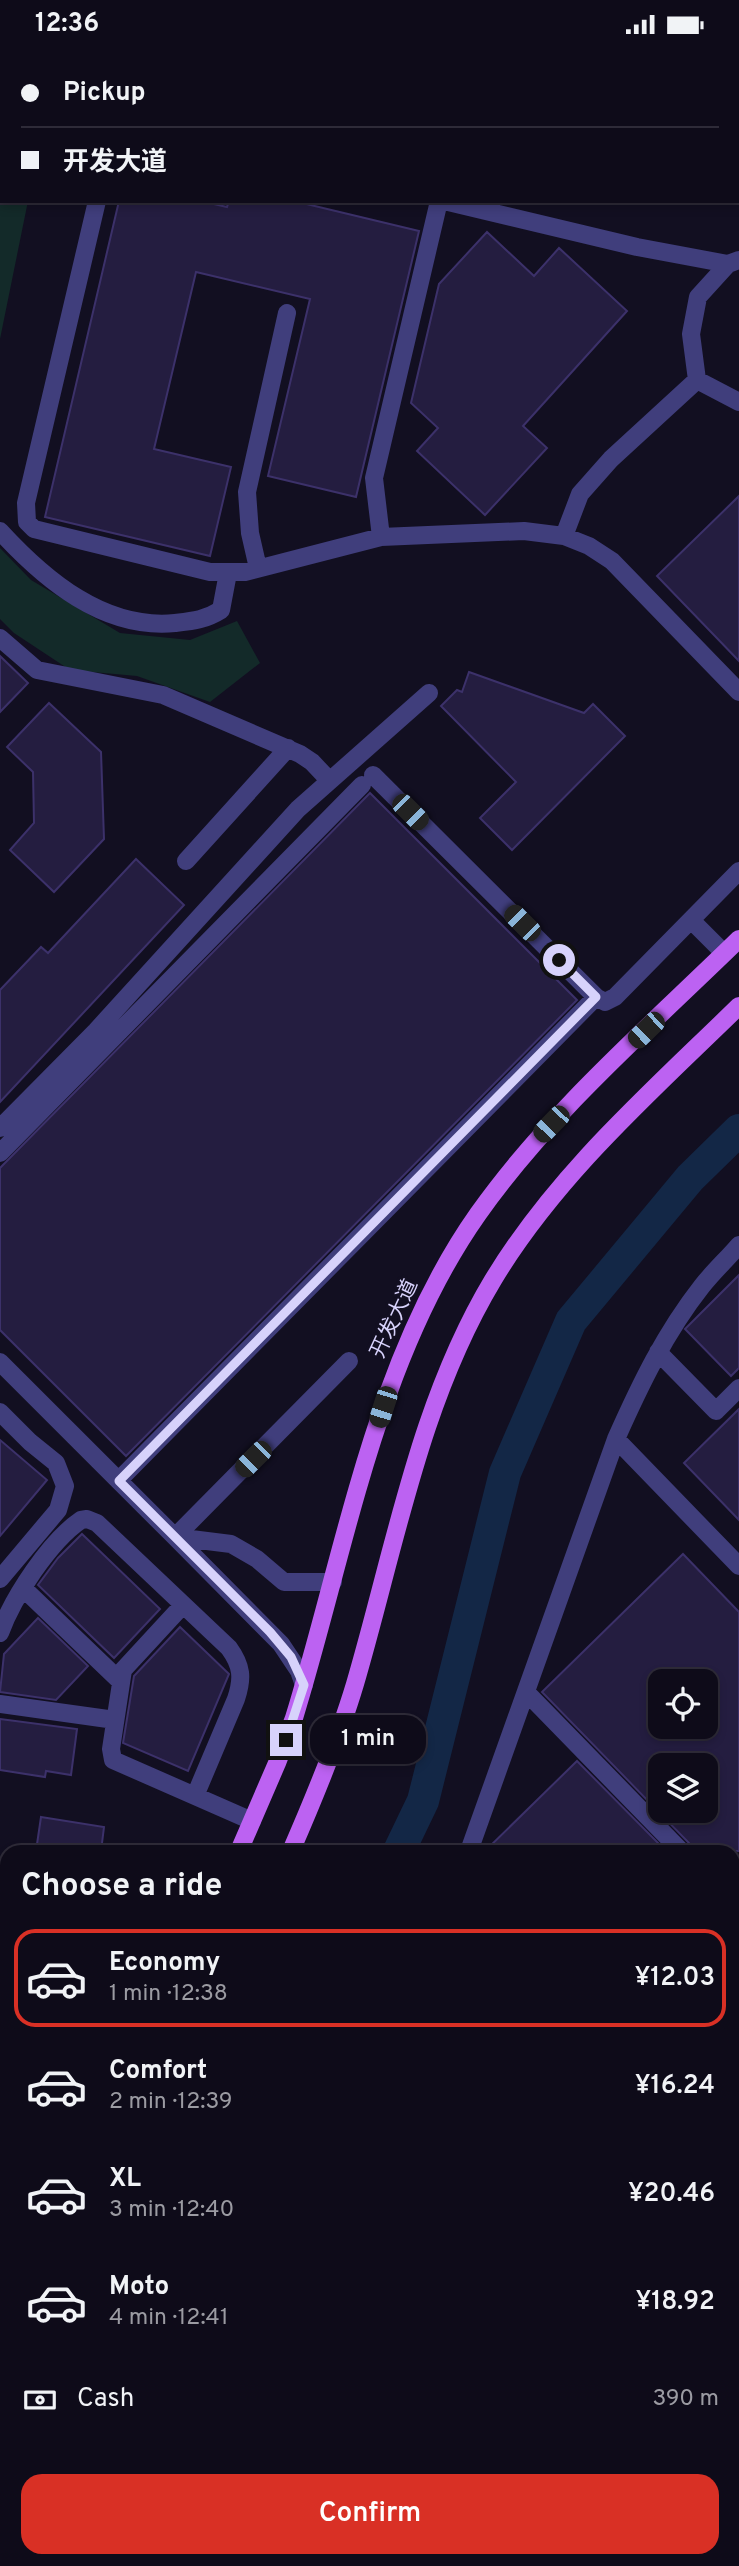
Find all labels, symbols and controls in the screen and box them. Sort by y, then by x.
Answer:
text: 12:36 [35,8,99,41]
text: Pickup [63,77,146,110]
text: 开发大道 [63,147,167,180]
car [388,790,433,834]
car [500,901,545,945]
route start [543,944,575,976]
car [624,1008,669,1052]
car [529,1102,574,1146]
street label: 开发大道 [365,1275,425,1363]
car [367,1384,400,1430]
car [231,1437,276,1481]
map controls [648,1669,718,1823]
button: locate [648,1669,718,1739]
callout: 1 min [310,1715,426,1765]
route end [270,1724,302,1756]
text: 1 min [341,1725,395,1754]
button: layers [648,1753,718,1823]
text: Choose a ride [21,1867,222,1907]
icon: car [25,1947,88,2010]
text: Economy [109,1947,220,1980]
text: ¥12.03 [635,1962,715,1995]
text: 1 min · 12:38 [109,1980,228,2009]
icon: car [25,2055,88,2118]
text: Comfort [109,2055,207,2088]
text: ¥16.24 [635,2070,715,2103]
text: 2 min · 12:39 [109,2088,233,2117]
icon: car [25,2163,88,2226]
text: XL [109,2163,141,2196]
text: ¥20.46 [628,2178,715,2211]
text: 3 min · 12:40 [109,2196,234,2225]
icon: car [25,2271,88,2334]
text: Moto [109,2271,169,2304]
text: ¥18.92 [636,2286,715,2319]
text: 4 min · 12:41 [109,2304,228,2333]
icon: cash [21,2381,59,2419]
text: Cash [77,2383,134,2416]
text: 390 m [652,2385,719,2414]
button: Confirm [21,2474,719,2554]

